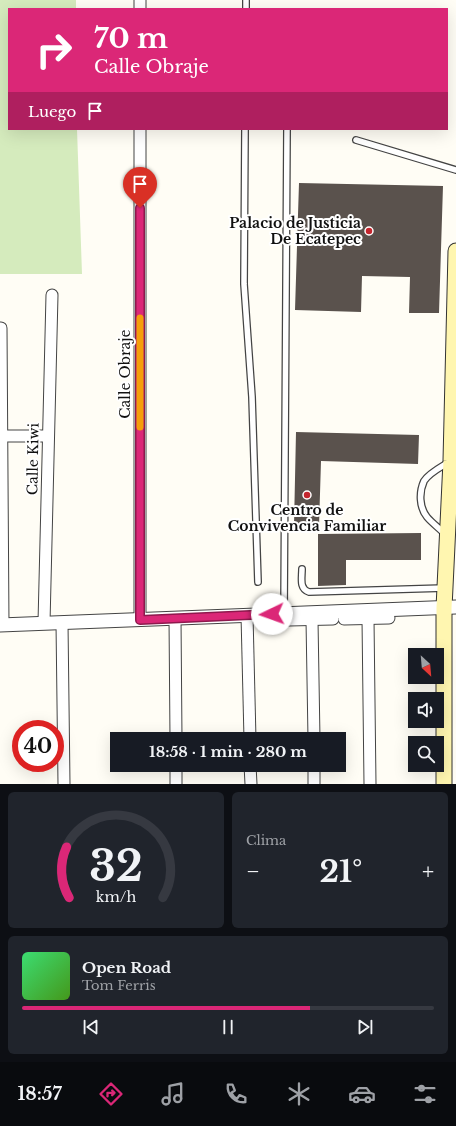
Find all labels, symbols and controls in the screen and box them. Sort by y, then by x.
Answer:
text: 70 m [94,21,168,56]
icon: right [28,24,80,76]
text: Calle Obraje [94,56,209,78]
icon: arrive [84,100,106,122]
text: Luego [28,102,76,121]
pin [123,167,157,208]
icon: arrive [129,173,151,195]
place label: Palacio de Justicia De Ecatepec [229,214,361,248]
marker: Palacio de Justicia De Ecatepec [364,226,374,236]
street label: Calle Obraje [116,329,134,419]
street label: Calle Kiwi [23,422,43,495]
marker: Centro de Convivencia Familiar [302,490,312,500]
place label: Centro de Convivencia Familiar [228,501,386,535]
position arrow [251,593,293,635]
north arrow [408,648,444,684]
map controls [408,648,444,772]
button: sound [408,692,444,728]
speed limit sign: 40 [12,720,64,772]
button: search [408,736,444,772]
text: 18:58 · 1 min · 280 m [149,742,307,761]
text: Clima [246,832,286,849]
text: 32 [89,841,143,892]
text: 21° [320,853,362,890]
text: − [246,858,260,885]
text: + [422,858,434,885]
text: km/h [96,888,136,906]
text: Open Road [82,958,171,977]
text: Tom Ferris [82,977,156,994]
icon: previous [80,1016,102,1038]
icon: pause [217,1016,239,1038]
icon: next [354,1016,376,1038]
icon: directions [97,1080,125,1108]
icon: music [159,1080,187,1108]
icon: phone [222,1080,250,1108]
icon: climate [285,1080,313,1108]
icon: car [348,1080,376,1108]
icon: filters [411,1080,439,1108]
text: 18:57 [17,1083,62,1105]

